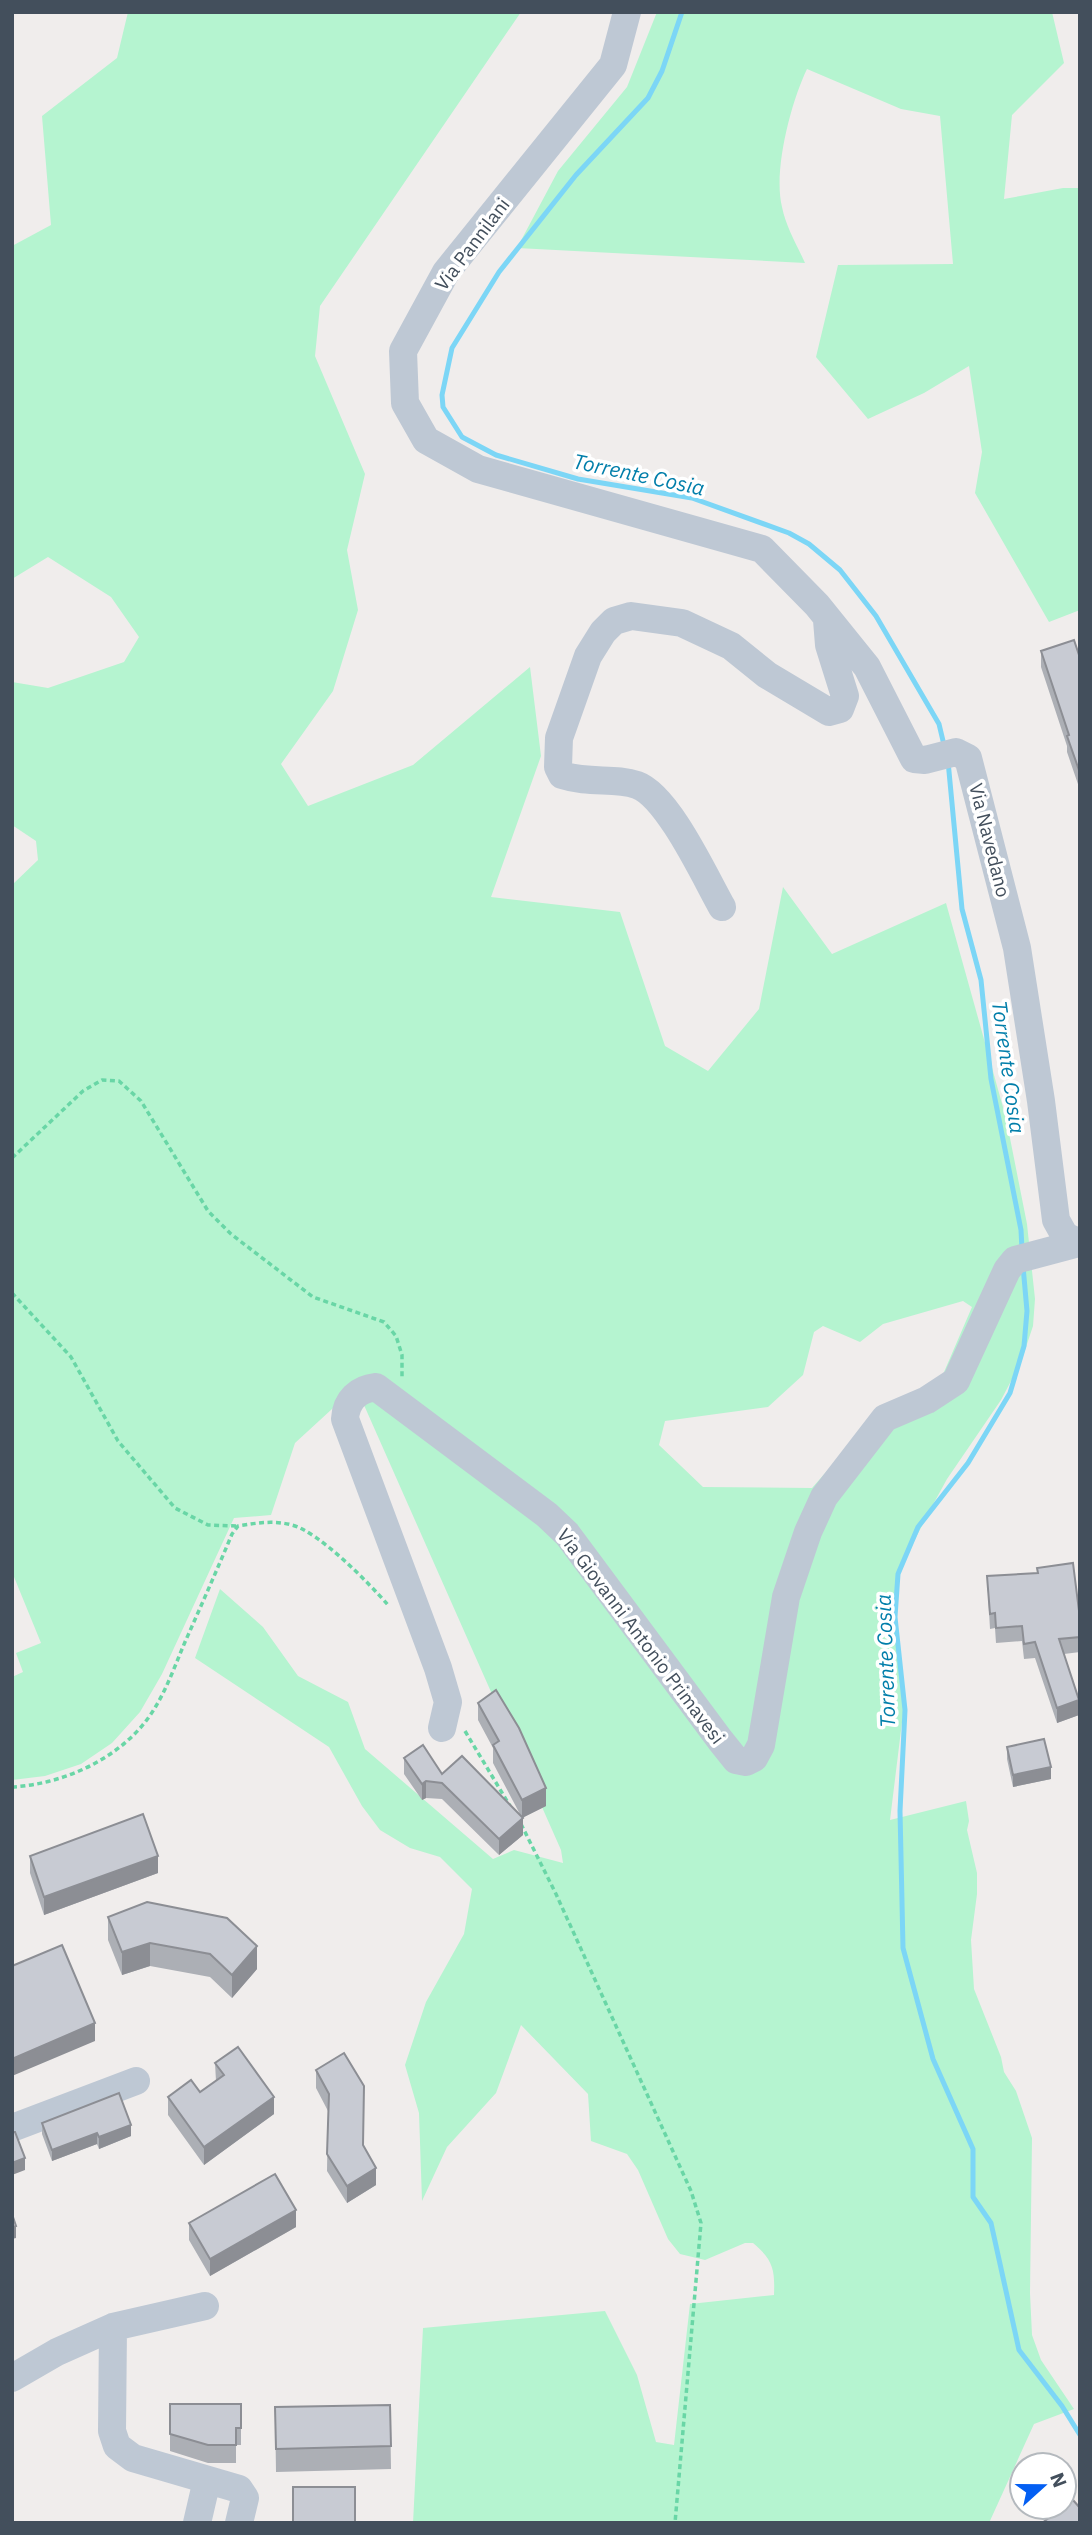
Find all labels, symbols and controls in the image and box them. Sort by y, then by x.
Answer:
street label: Via Pannilani [429,193,515,295]
water label: Torrente Cosia [571,446,707,502]
street label: Via Navedano [964,781,1016,899]
water label: Torrente Cosia [986,999,1032,1135]
street label: Via Giovanni Antonio Primavesi [552,1523,730,1749]
water label: Torrente Cosia [869,1594,901,1728]
north arrow [1008,2451,1078,2521]
text: N [1045,2469,1073,2491]

